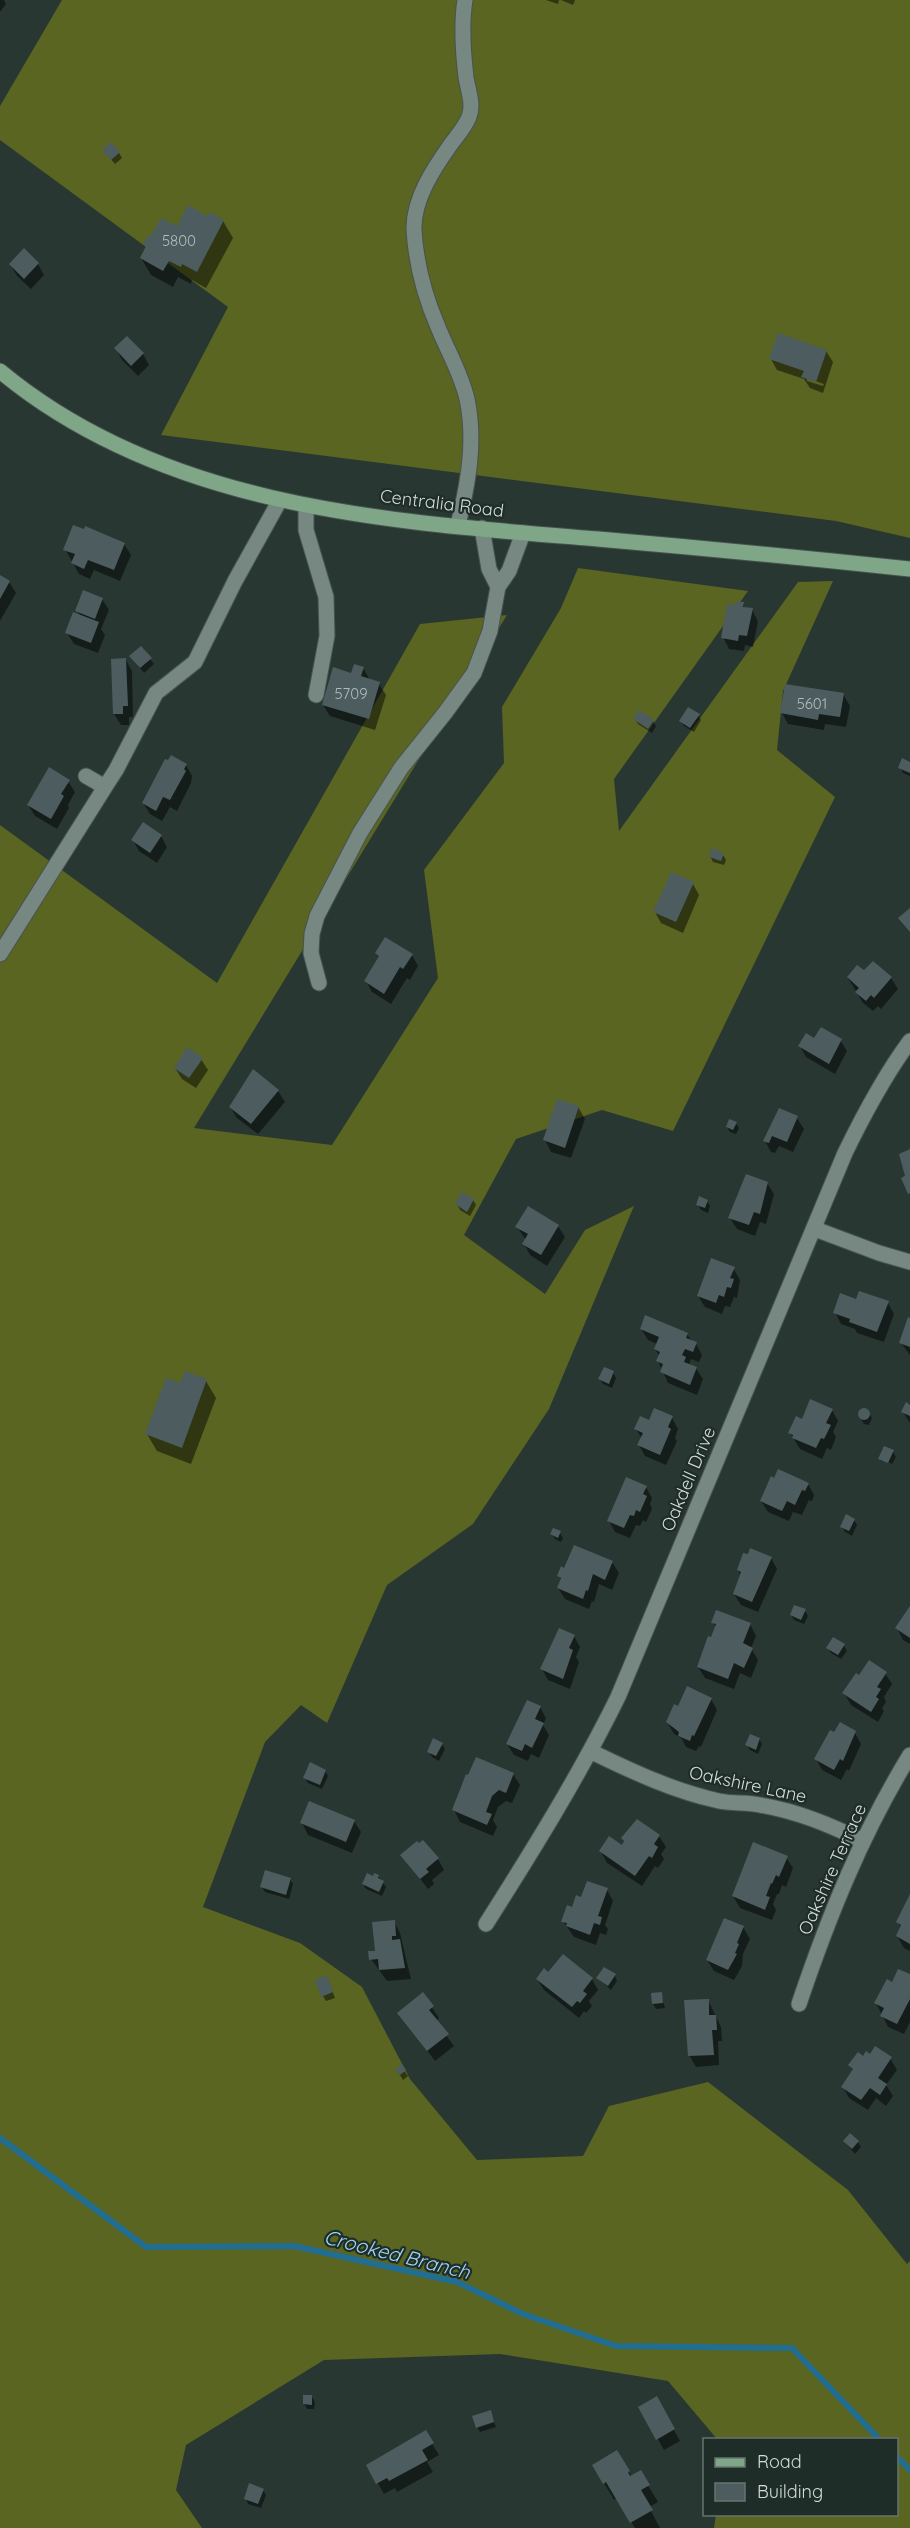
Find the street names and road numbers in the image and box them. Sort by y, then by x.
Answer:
street label: Centralia Road [379,484,505,522]
street label: Oakdell Drive [656,1423,720,1535]
street label: Oakshire Lane [687,1760,809,1808]
street label: Oakshire Terrace [793,1800,871,1938]

